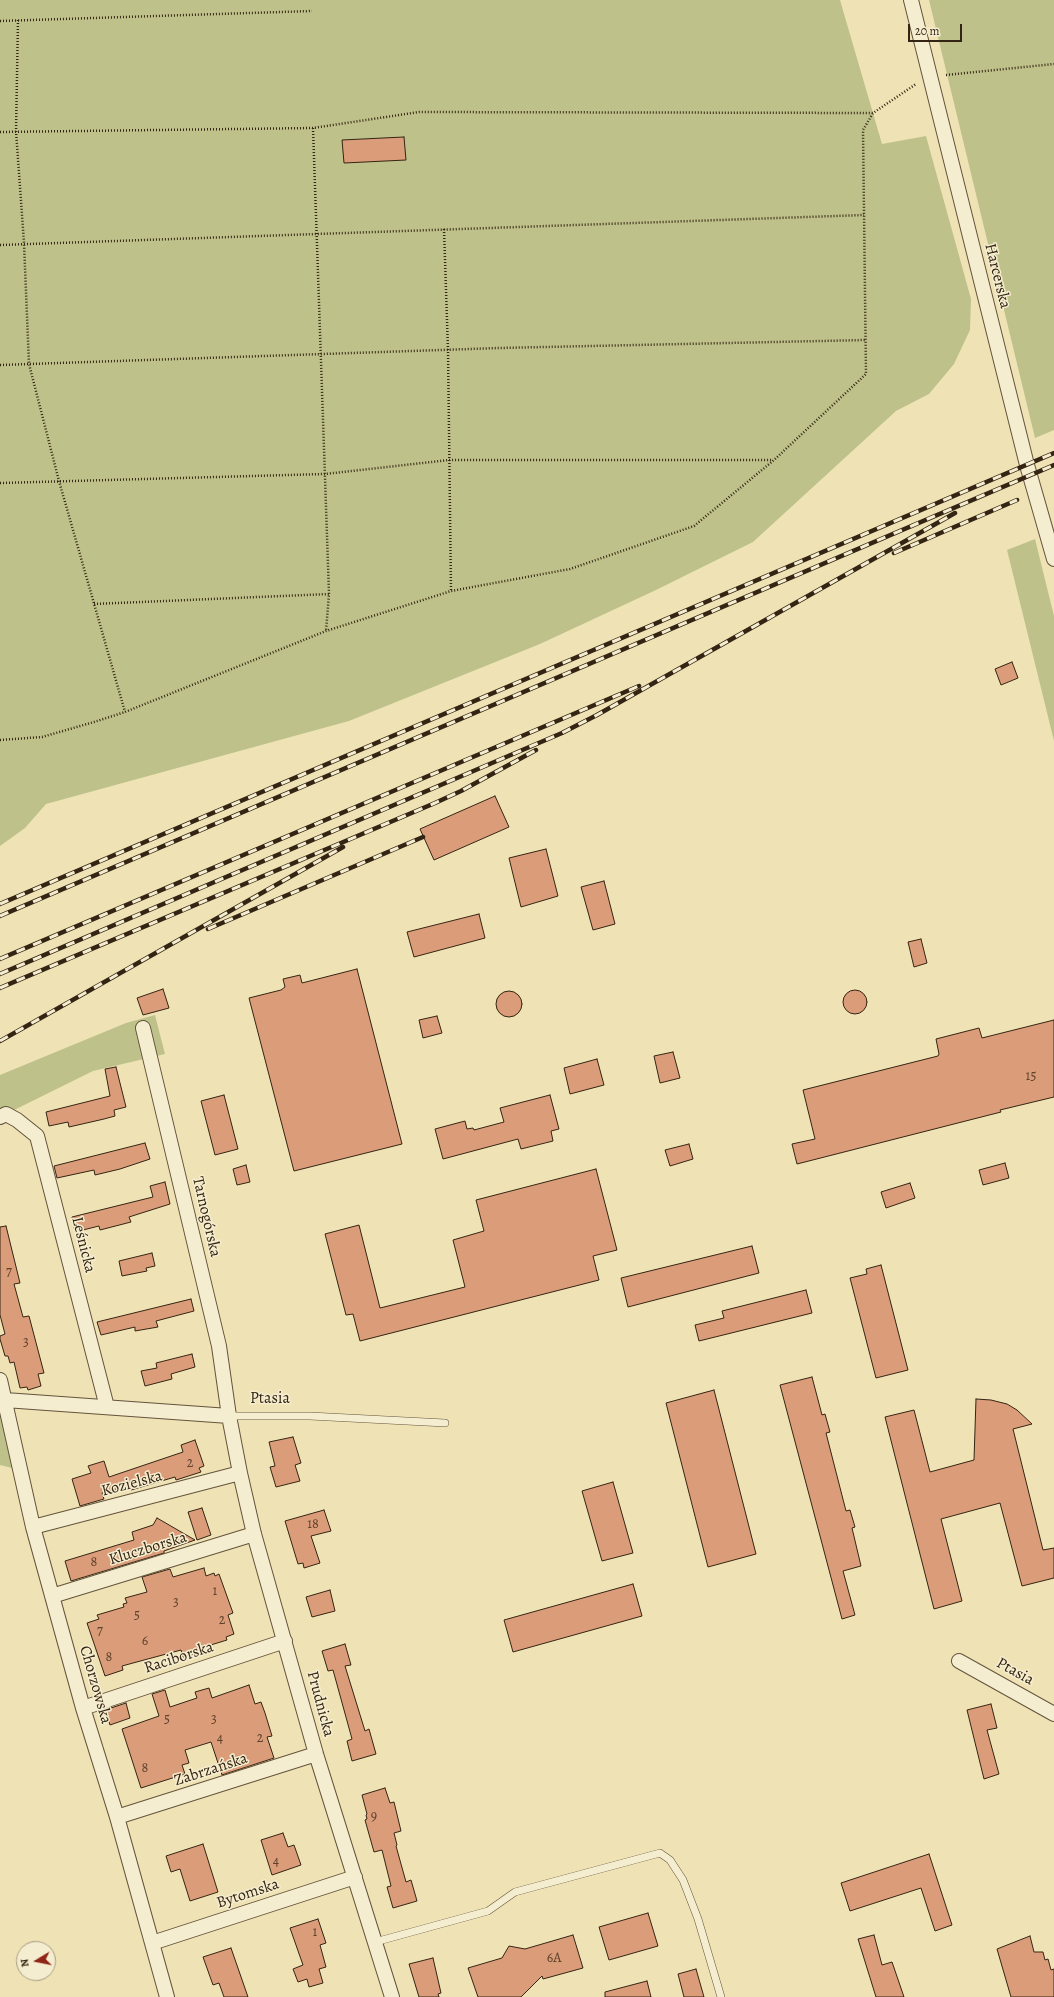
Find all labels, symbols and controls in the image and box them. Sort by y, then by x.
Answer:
scale bar [910,16,964,42]
text: 20 m [915,23,939,39]
street label: Harcerska [980,241,1014,311]
house number: 15 [1026,1069,1036,1085]
street label: Tarnogórska [187,1175,225,1259]
street label: Leśnicka [67,1215,99,1275]
house number: 7 [6,1265,12,1281]
house number: 3 [23,1335,29,1351]
street label: Ptasia [250,1389,290,1409]
house number: 2 [187,1456,193,1472]
street label: Kozielska [100,1467,164,1501]
house number: 18 [307,1517,319,1533]
street label: Kluczborska [107,1528,189,1570]
house number: 8 [91,1555,97,1571]
house number: 1 [213,1584,217,1600]
house number: 3 [173,1595,179,1611]
house number: 5 [134,1608,140,1624]
house number: 2 [219,1613,225,1629]
house number: 7 [97,1624,103,1640]
house number: 6 [142,1634,148,1650]
street label: Raciborska [142,1638,216,1678]
street label: Chorzowska [75,1644,115,1726]
house number: 8 [106,1650,112,1666]
street label: Ptasia [993,1654,1037,1690]
street label: Prudnicka [302,1669,338,1739]
house number: 5 [164,1712,170,1728]
house number: 3 [211,1712,217,1728]
house number: 4 [217,1731,223,1747]
house number: 2 [257,1731,263,1747]
street label: Zabrzańska [172,1749,250,1791]
house number: 8 [142,1761,148,1777]
house number: 9 [371,1809,377,1825]
house number: 4 [273,1854,279,1870]
street label: Bytomska [214,1875,282,1913]
house number: 1 [313,1925,317,1941]
north arrow [16,1941,56,1981]
house number: 6A [547,1951,561,1967]
text: N [17,1958,33,1968]

